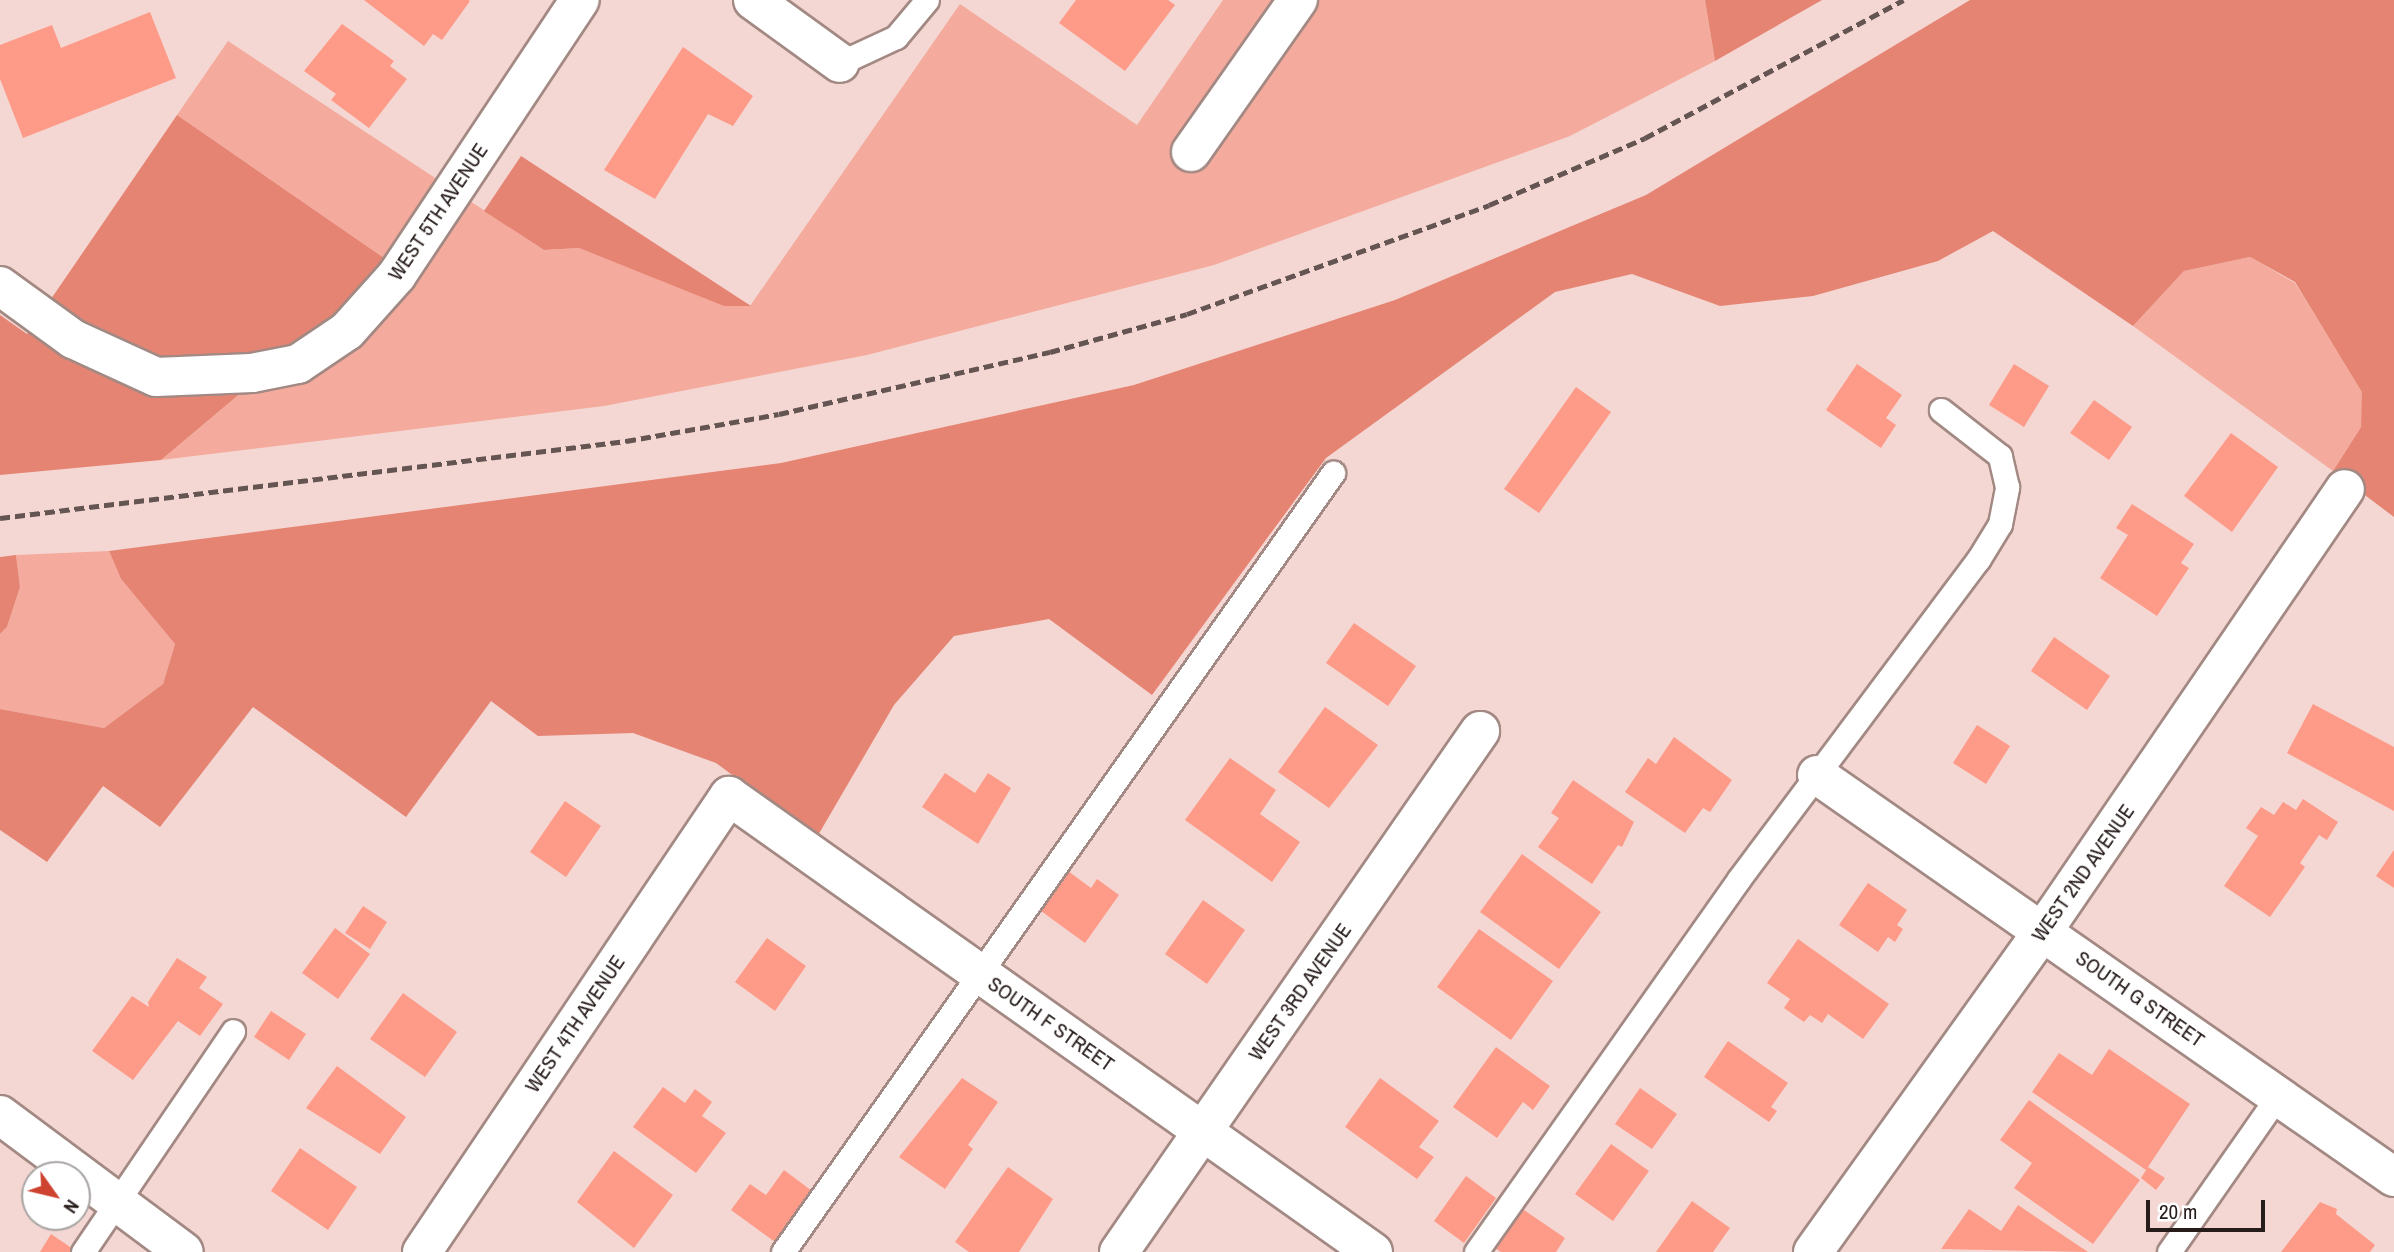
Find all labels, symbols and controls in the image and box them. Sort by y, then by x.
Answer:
street label: WEST 5TH AVENUE [382,138,494,286]
street label: WEST 2ND AVENUE [2026,799,2140,947]
street label: WEST 3RD AVENUE [1243,918,1357,1066]
street label: SOUTH G STREET [2071,945,2209,1053]
street label: WEST 4TH AVENUE [519,950,631,1098]
street label: SOUTH F STREET [983,971,1119,1077]
north arrow [21,1161,91,1231]
scale bar [2149,1186,2268,1230]
text: N [58,1195,86,1219]
text: 20 m [2159,1197,2197,1226]

